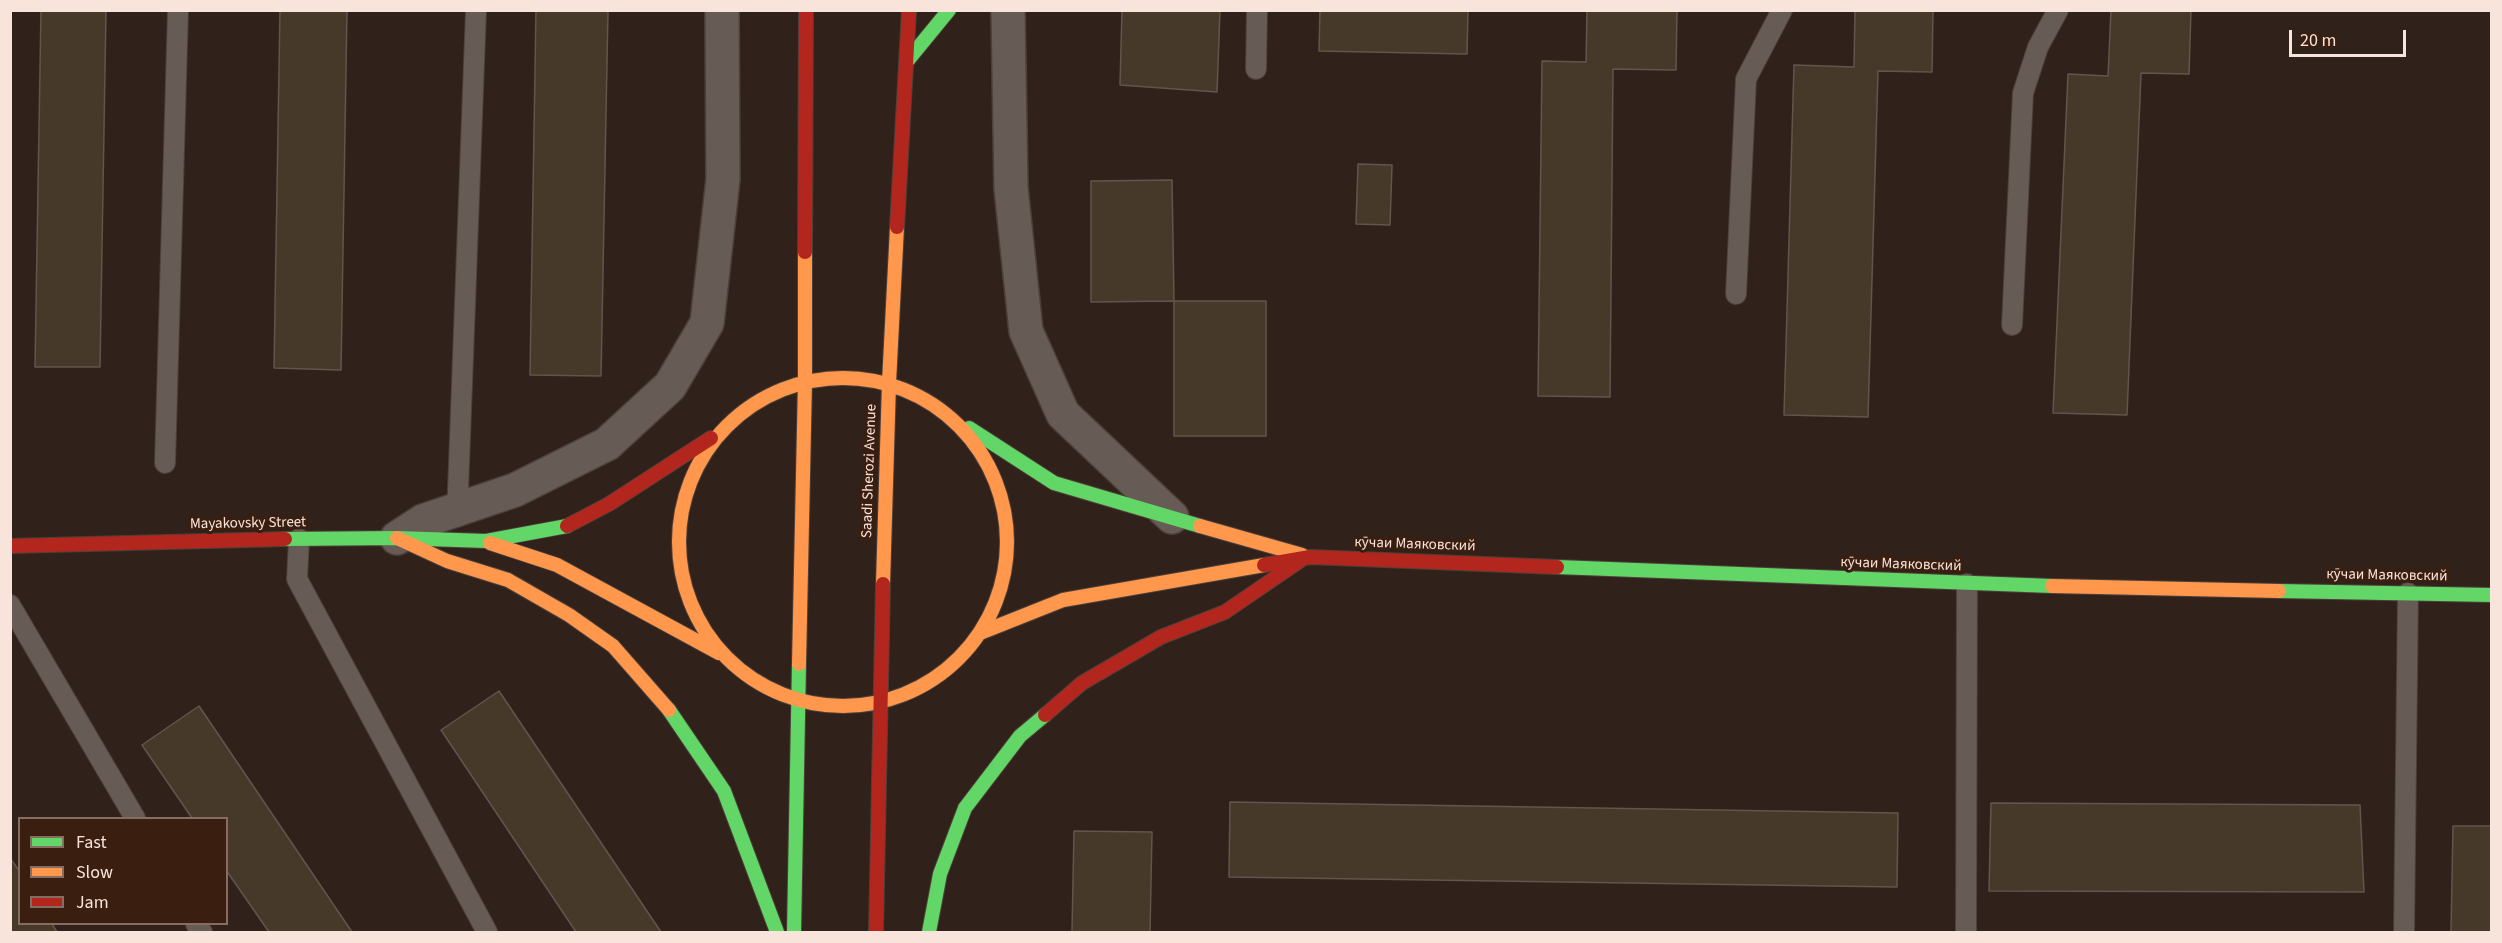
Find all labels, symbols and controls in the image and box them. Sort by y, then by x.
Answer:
scale bar [2292,18,2409,56]
text: 20 m [2300,28,2336,53]
street label: Saadi Sherozi Avenue [859,404,881,538]
street label: Mayakovsky Street [190,514,306,534]
street label: кӯчаи Маяковский [1354,534,1476,556]
street label: кӯчаи Маяковский [1840,554,1962,576]
street label: кӯчаи Маяковский [2326,566,2448,586]
legend [18,817,228,925]
text: Fast [76,830,107,855]
text: Slow [76,860,113,885]
text: Jam [76,890,109,915]

